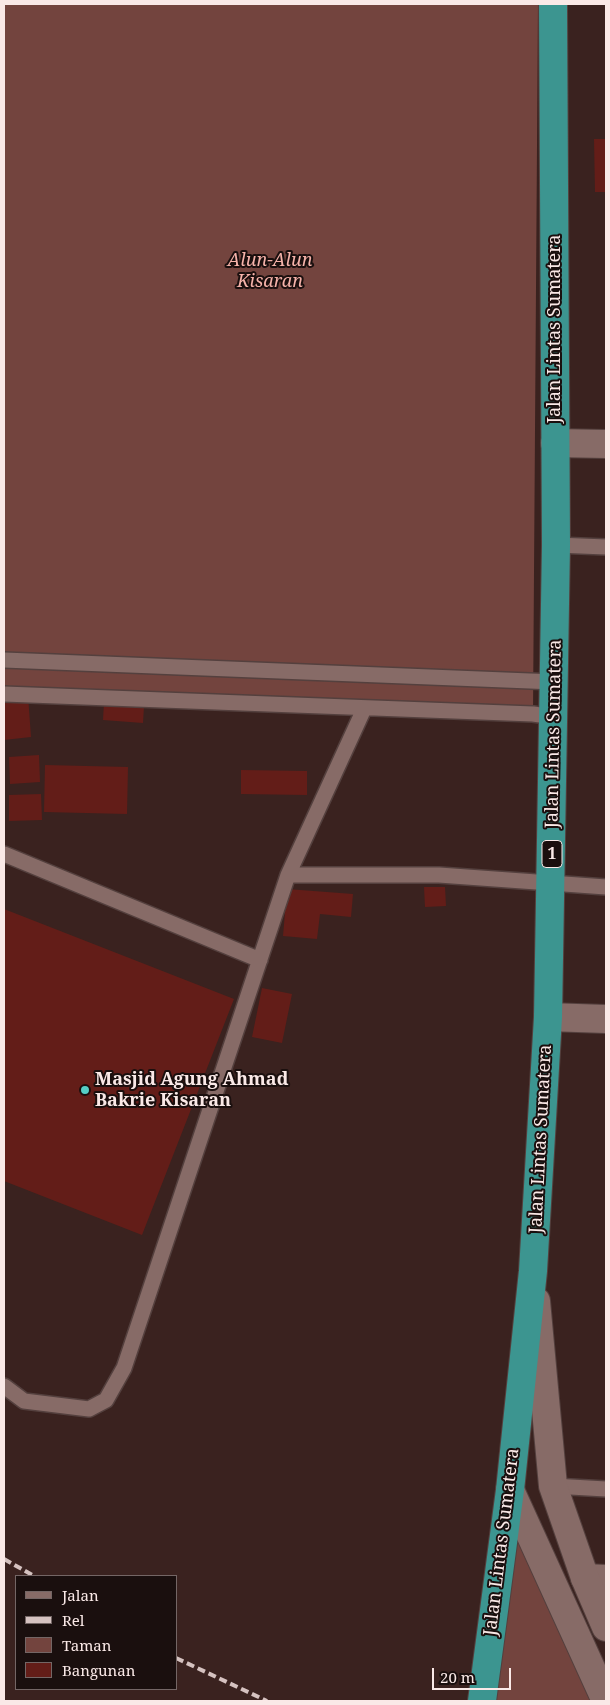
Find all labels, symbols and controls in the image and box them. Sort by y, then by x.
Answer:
street label: Jalan Lintas Sumatera [544,235,566,423]
park label: Alun-Alun Kisaran [227,250,313,292]
street label: Jalan Lintas Sumatera [542,639,566,829]
road number: 1 [542,841,562,868]
street label: Jalan Lintas Sumatera [525,1044,557,1234]
place label: Masjid Agung Ahmad Bakrie Kisaran [95,1069,288,1112]
marker: Masjid Agung Ahmad Bakrie Kisaran [79,1084,91,1096]
street label: Jalan Lintas Sumatera [480,1447,524,1637]
legend [15,1575,178,1690]
text: Jalan [62,1585,99,1605]
text: Rel [62,1610,85,1630]
text: Taman [62,1635,112,1655]
scale bar [435,1658,514,1690]
text: Bangunan [62,1660,135,1680]
text: 20 m [440,1667,475,1687]

